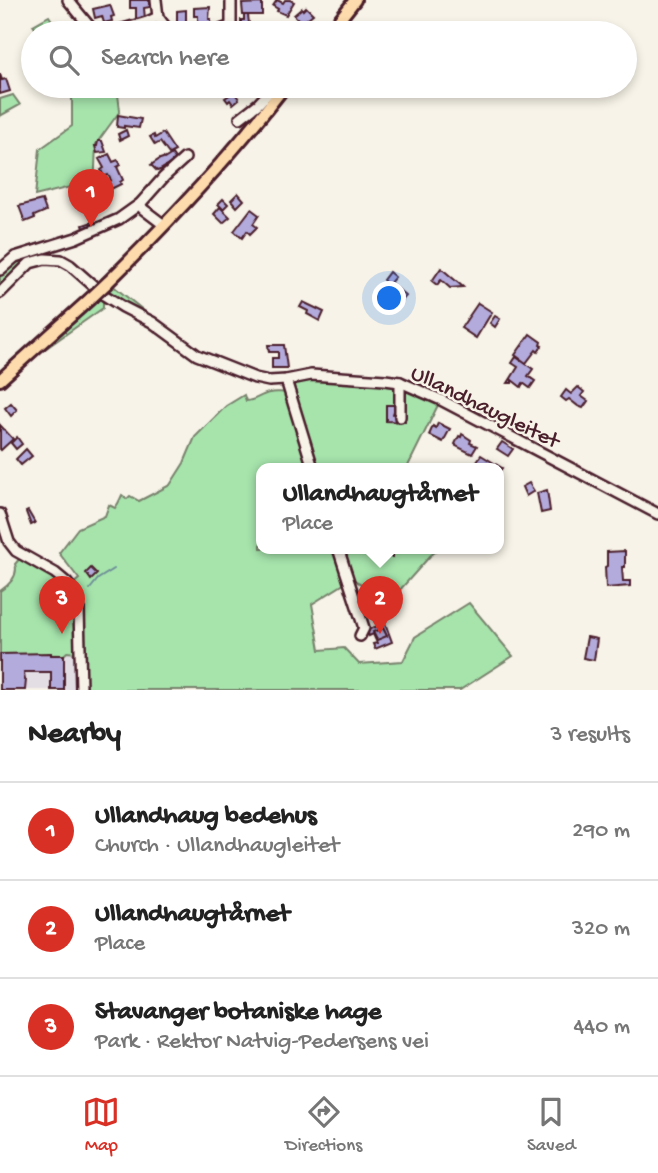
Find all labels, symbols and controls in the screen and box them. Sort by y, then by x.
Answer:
search box [21,21,637,98]
icon: search [45,41,83,79]
text: Search here [101,44,229,75]
pin: 1 [68,169,114,227]
your location [372,281,406,315]
street label: Ullandhaugleitet [406,360,565,457]
popup [256,463,504,554]
text: Ullandhaugtårnet [283,480,477,511]
text: Place [283,511,333,538]
pin: 3 [39,576,85,634]
pin: 2 [357,576,403,634]
text: Nearby [28,718,121,753]
text: 3 results [550,722,630,749]
text: Ullandhaug bedehus [95,802,317,833]
text: 1 [46,818,56,845]
text: 290 m [572,818,630,845]
text: Church · Ullandhaugleitet [95,833,339,860]
text: Ullandhaugtårnet [95,900,290,931]
text: 2 [45,916,57,943]
text: 320 m [572,916,630,943]
text: Place [95,931,145,958]
text: Stavanger botaniske hage [95,998,382,1029]
text: 3 [45,1014,57,1041]
text: 440 m [573,1014,630,1041]
text: Park · Rektor Natvig-Pedersens vei [95,1029,429,1056]
tab: Map [82,1093,120,1158]
tab: Directions [285,1093,362,1158]
tab: Saved [527,1093,576,1158]

